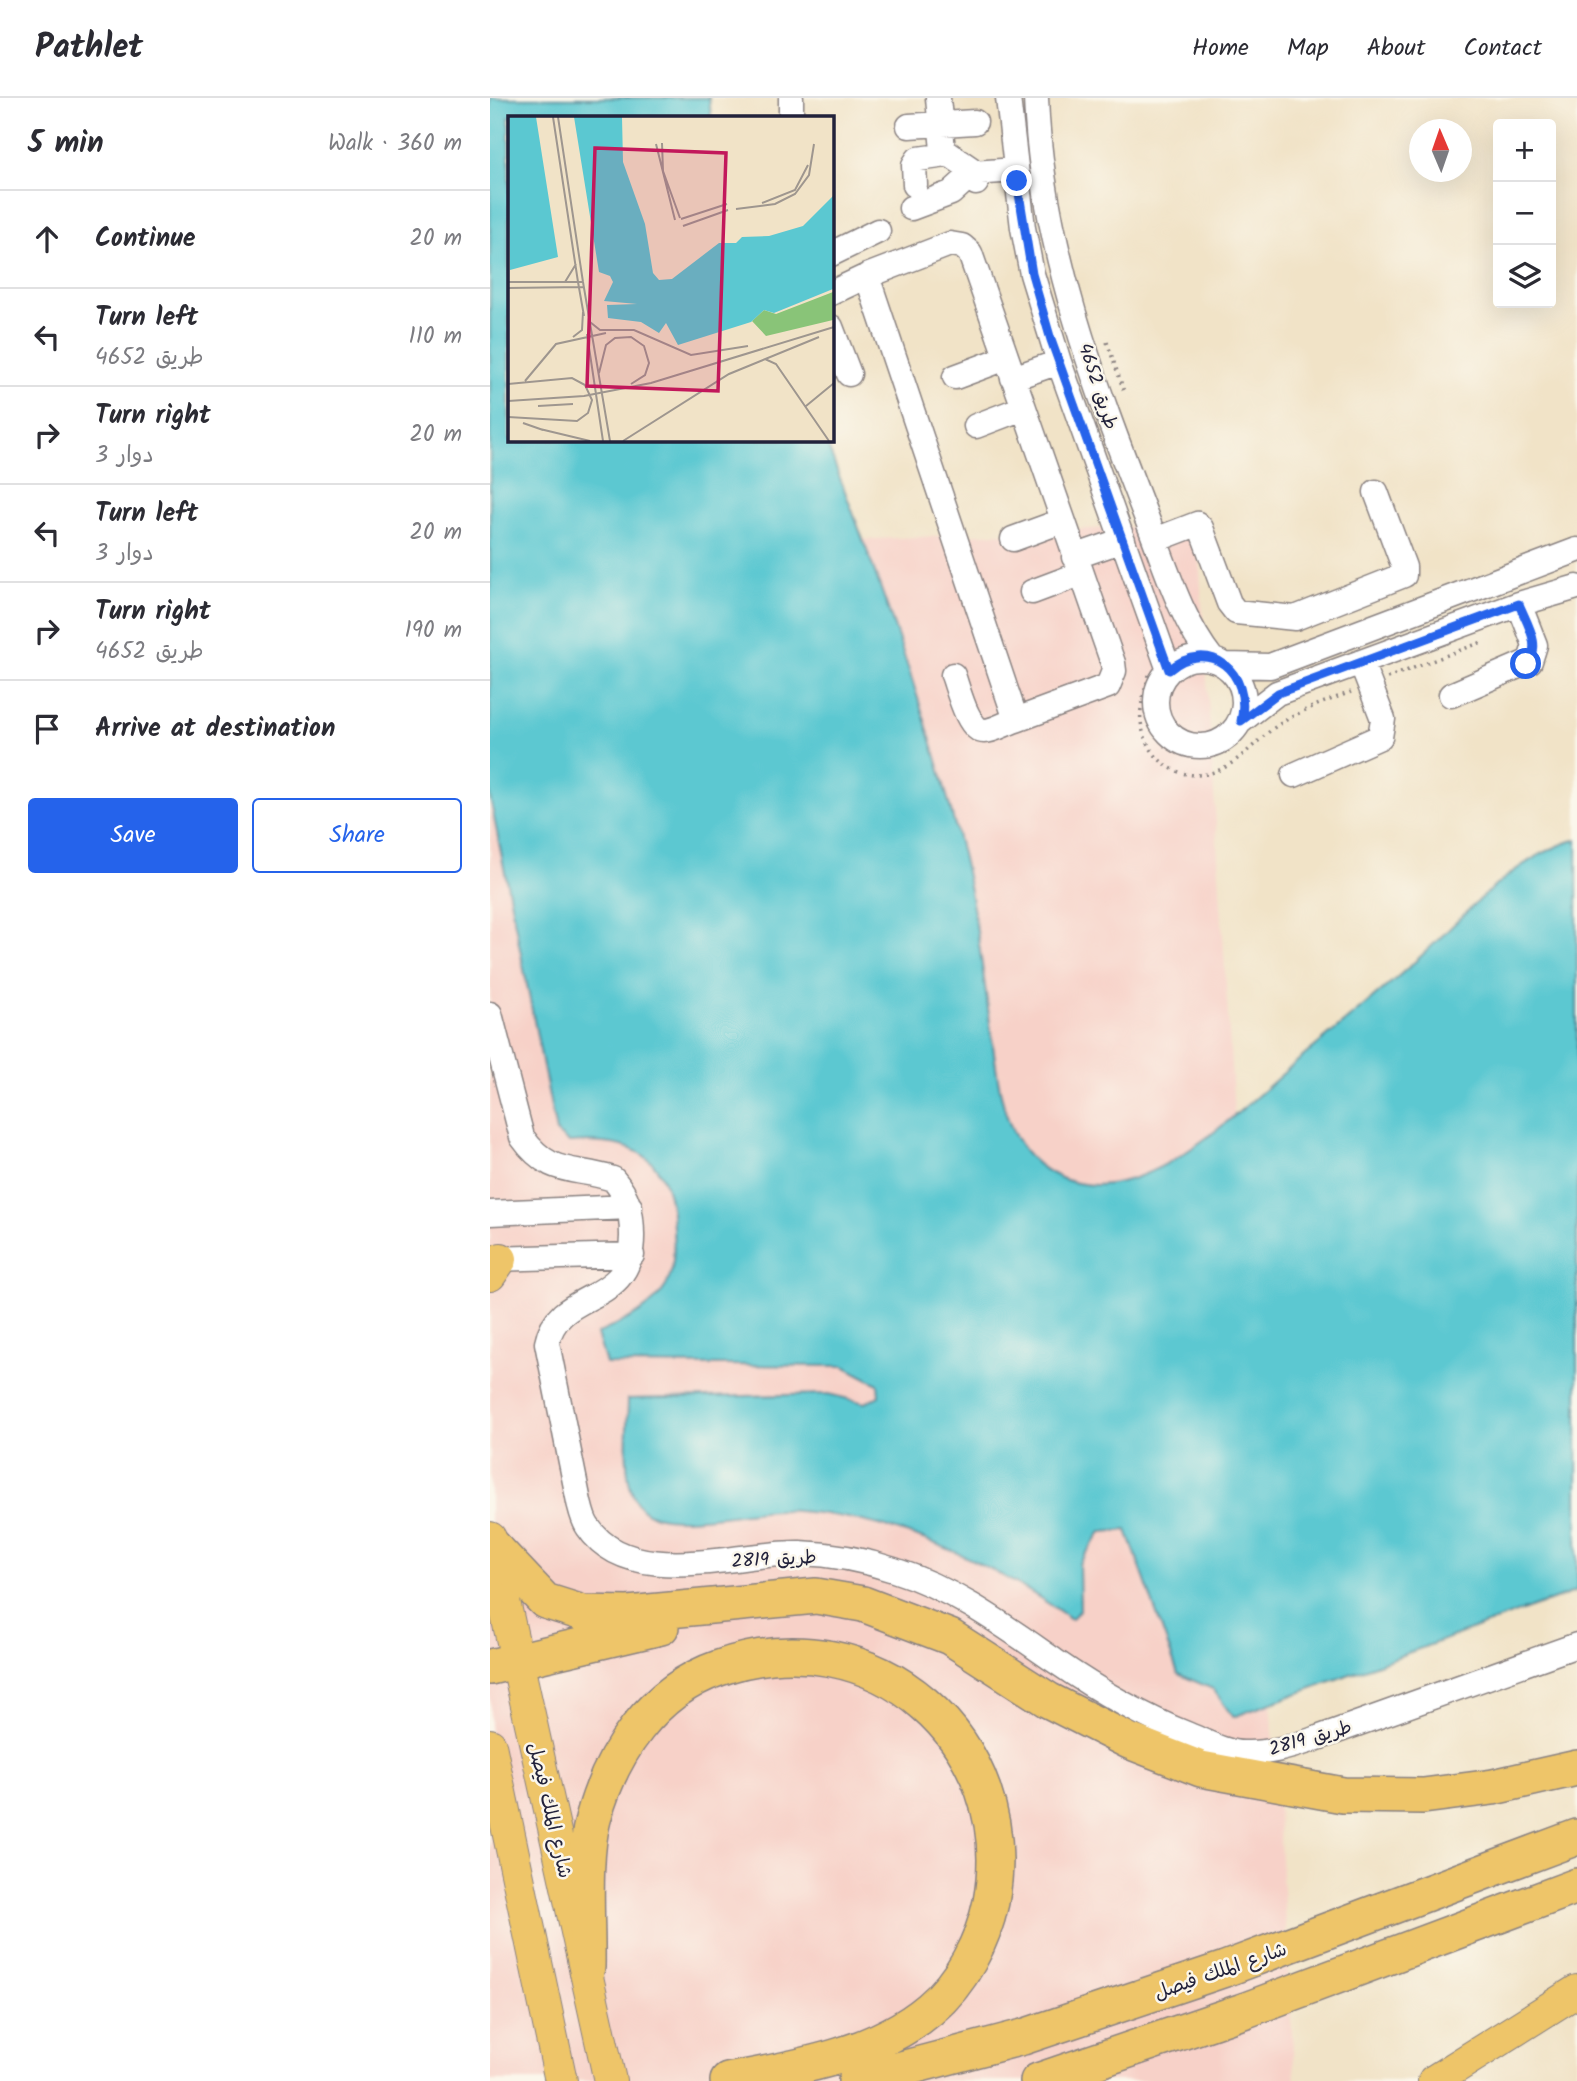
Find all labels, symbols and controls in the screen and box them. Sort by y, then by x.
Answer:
text: Pathlet [35,22,143,75]
text: Home [1192,29,1249,68]
text: Map [1287,29,1329,68]
text: About [1367,29,1425,68]
text: Contact [1463,29,1542,68]
inset map [508,116,833,441]
north arrow [1409,119,1472,182]
map controls [1493,119,1556,308]
button: + [1493,119,1556,182]
text: 5 min [28,120,104,168]
text: Walk · 360 m [328,126,462,162]
route end [1001,165,1032,196]
button: − [1493,182,1556,245]
text: Continue [95,218,196,260]
icon: ahead [28,220,66,258]
text: 20 m [410,221,462,257]
button: layers [1493,245,1556,308]
text: Turn left [95,297,198,339]
icon: left [28,318,66,356]
text: 110 m [409,319,462,355]
street label: طريق 4652 [1069,339,1125,434]
text: طريق 4652 [95,340,204,376]
text: Turn right [95,395,211,437]
icon: right [28,416,66,454]
text: 20 m [410,417,462,453]
text: دوار 3 [95,438,154,474]
text: Turn left [95,493,198,535]
icon: left [28,514,66,552]
text: 20 m [410,515,462,551]
text: دوار 3 [95,536,154,572]
text: Turn right [95,591,211,633]
icon: right [28,612,66,650]
text: 190 m [405,613,462,649]
text: طريق 4652 [95,634,204,670]
route start [1510,648,1541,679]
text: Arrive at destination [95,708,335,750]
icon: arrive [28,710,66,748]
button: Save [28,798,238,873]
button: Share [252,798,462,873]
street label: طريق 2819 [731,1543,817,1577]
street label: طريق 2819 [1265,1713,1356,1765]
street label: شارع الملك فيصل [519,1740,579,1881]
street label: شارع الملك فيصل [1150,1935,1291,2009]

